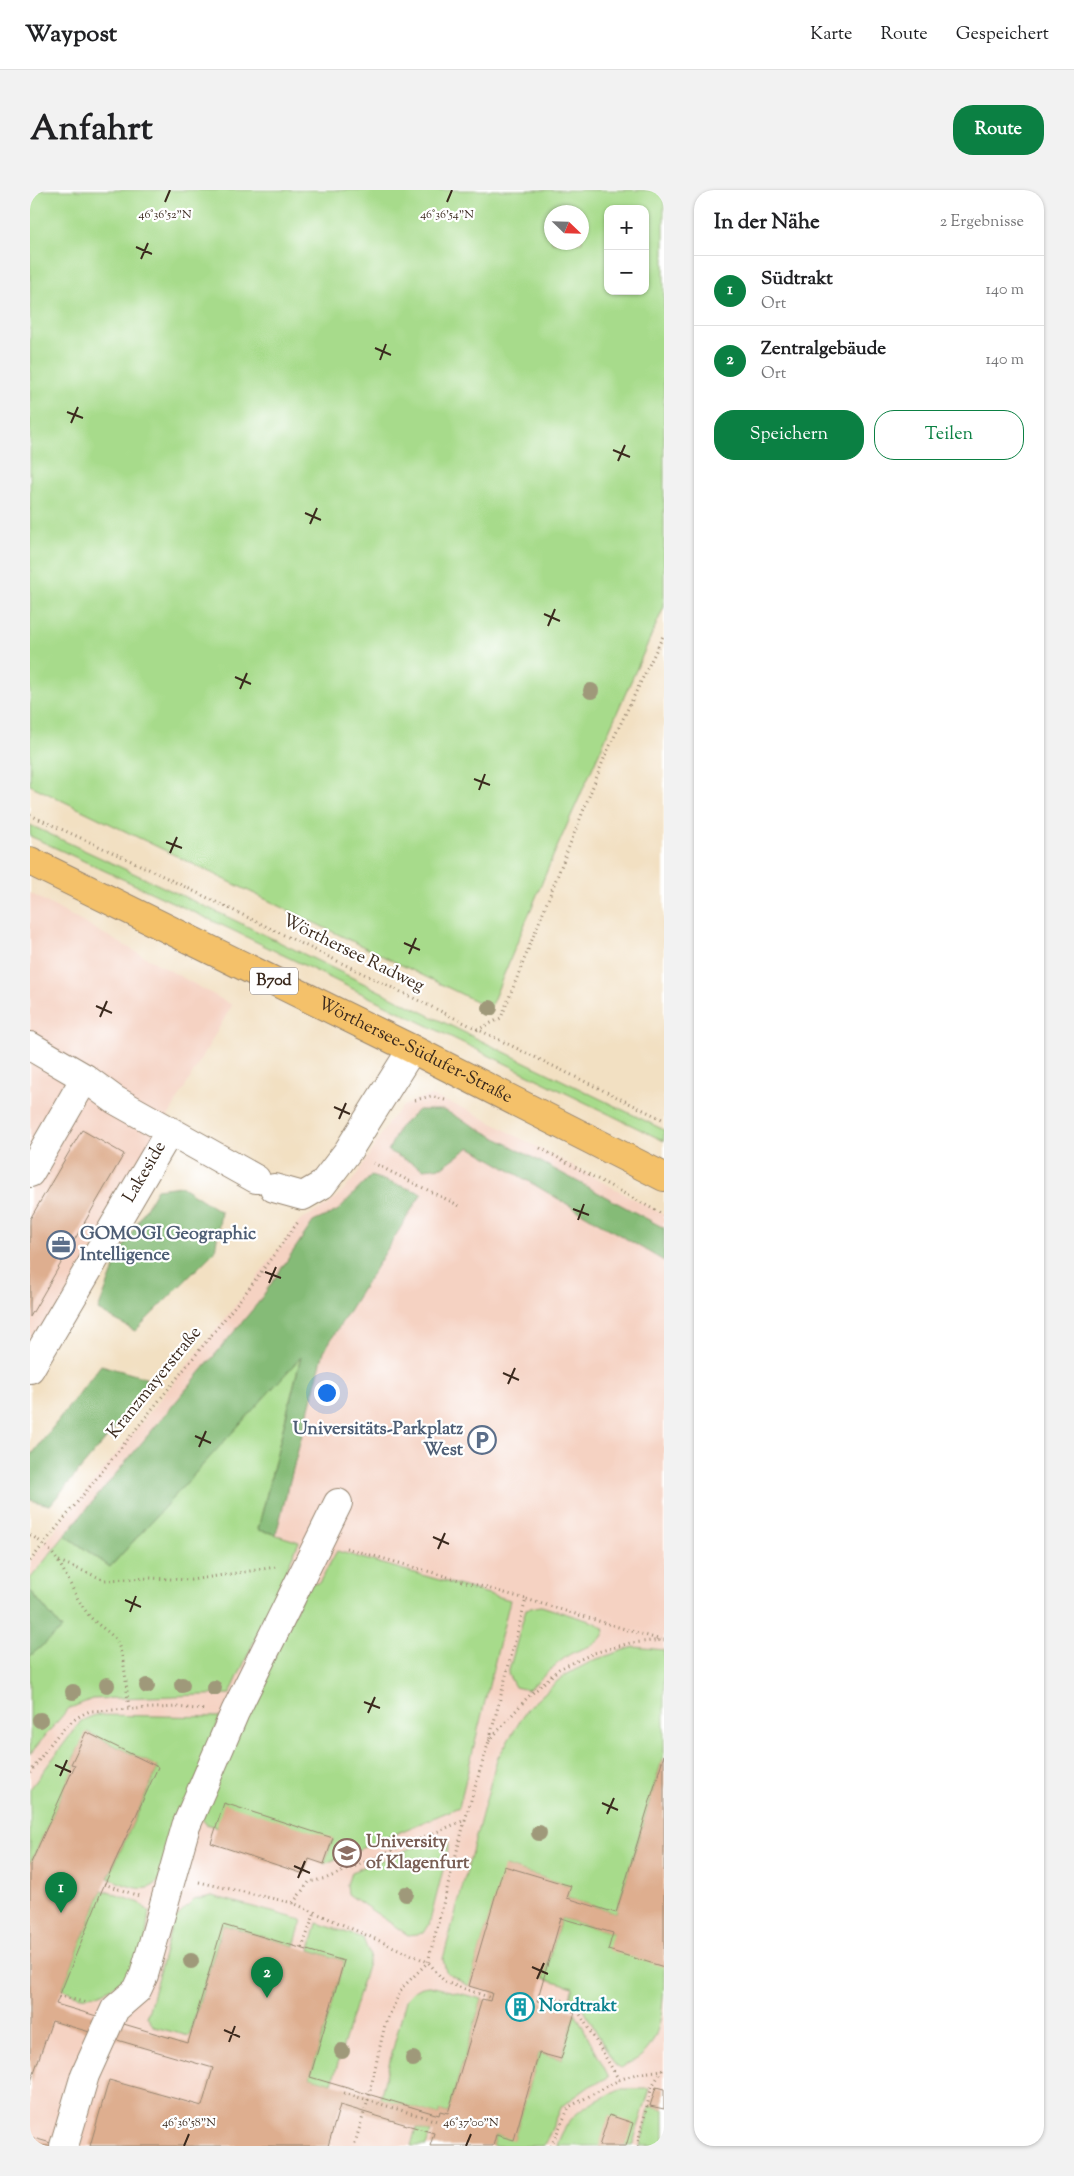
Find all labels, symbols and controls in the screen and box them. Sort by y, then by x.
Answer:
text: Waypost [25,18,117,52]
text: Karte [810,22,853,48]
text: Route [881,22,928,48]
text: Gespeichert [956,22,1049,48]
text: Anfahrt [30,105,153,156]
button: Route [953,105,1044,155]
north arrow [544,205,589,250]
map controls [604,205,649,295]
button: + [604,205,649,250]
text: 46°36'52"N [138,206,192,224]
text: 46°36'54"N [420,206,474,224]
text: In der Nähe [714,208,820,238]
text: 2 Ergebnisse [940,211,1024,234]
button: − [604,250,649,295]
text: Südtrakt [761,266,833,293]
text: 1 [727,279,733,302]
text: 140 m [986,279,1024,302]
text: Ort [761,293,786,316]
text: Zentralgebäude [761,336,886,363]
text: 2 [726,349,734,372]
text: 140 m [986,349,1024,372]
text: Ort [761,363,786,386]
button: Speichern [714,410,864,460]
button: Teilen [874,410,1024,460]
street label: Wörthersee Radweg [278,908,429,1000]
road number: B70d [250,968,298,994]
street label: Wörthersee-Südufer-Straße [313,991,517,1111]
street label: Lakeside [117,1137,174,1208]
place label: GOMOGI Geographic Intelligence [80,1222,257,1269]
office icon: GOMOGI Geographic Intelligence [46,1230,76,1260]
street label: Kranzmayerstraße [101,1321,209,1445]
your location [314,1380,340,1406]
place label: Universitäts-Parkplatz West [293,1417,464,1464]
parking icon: Universitäts-Parkplatz West [467,1425,497,1455]
place label: University of Klagenfurt [366,1830,470,1877]
school or university icon: University of Klagenfurt [332,1838,362,1868]
pin: 1 [45,1872,77,1913]
pin: 2 [251,1957,283,1998]
building icon: Nordtrakt [505,1992,535,2022]
place label: Nordtrakt [539,1994,618,2020]
text: 46°36'58"N [162,2114,216,2132]
text: 46°37'00"N [443,2114,499,2132]

